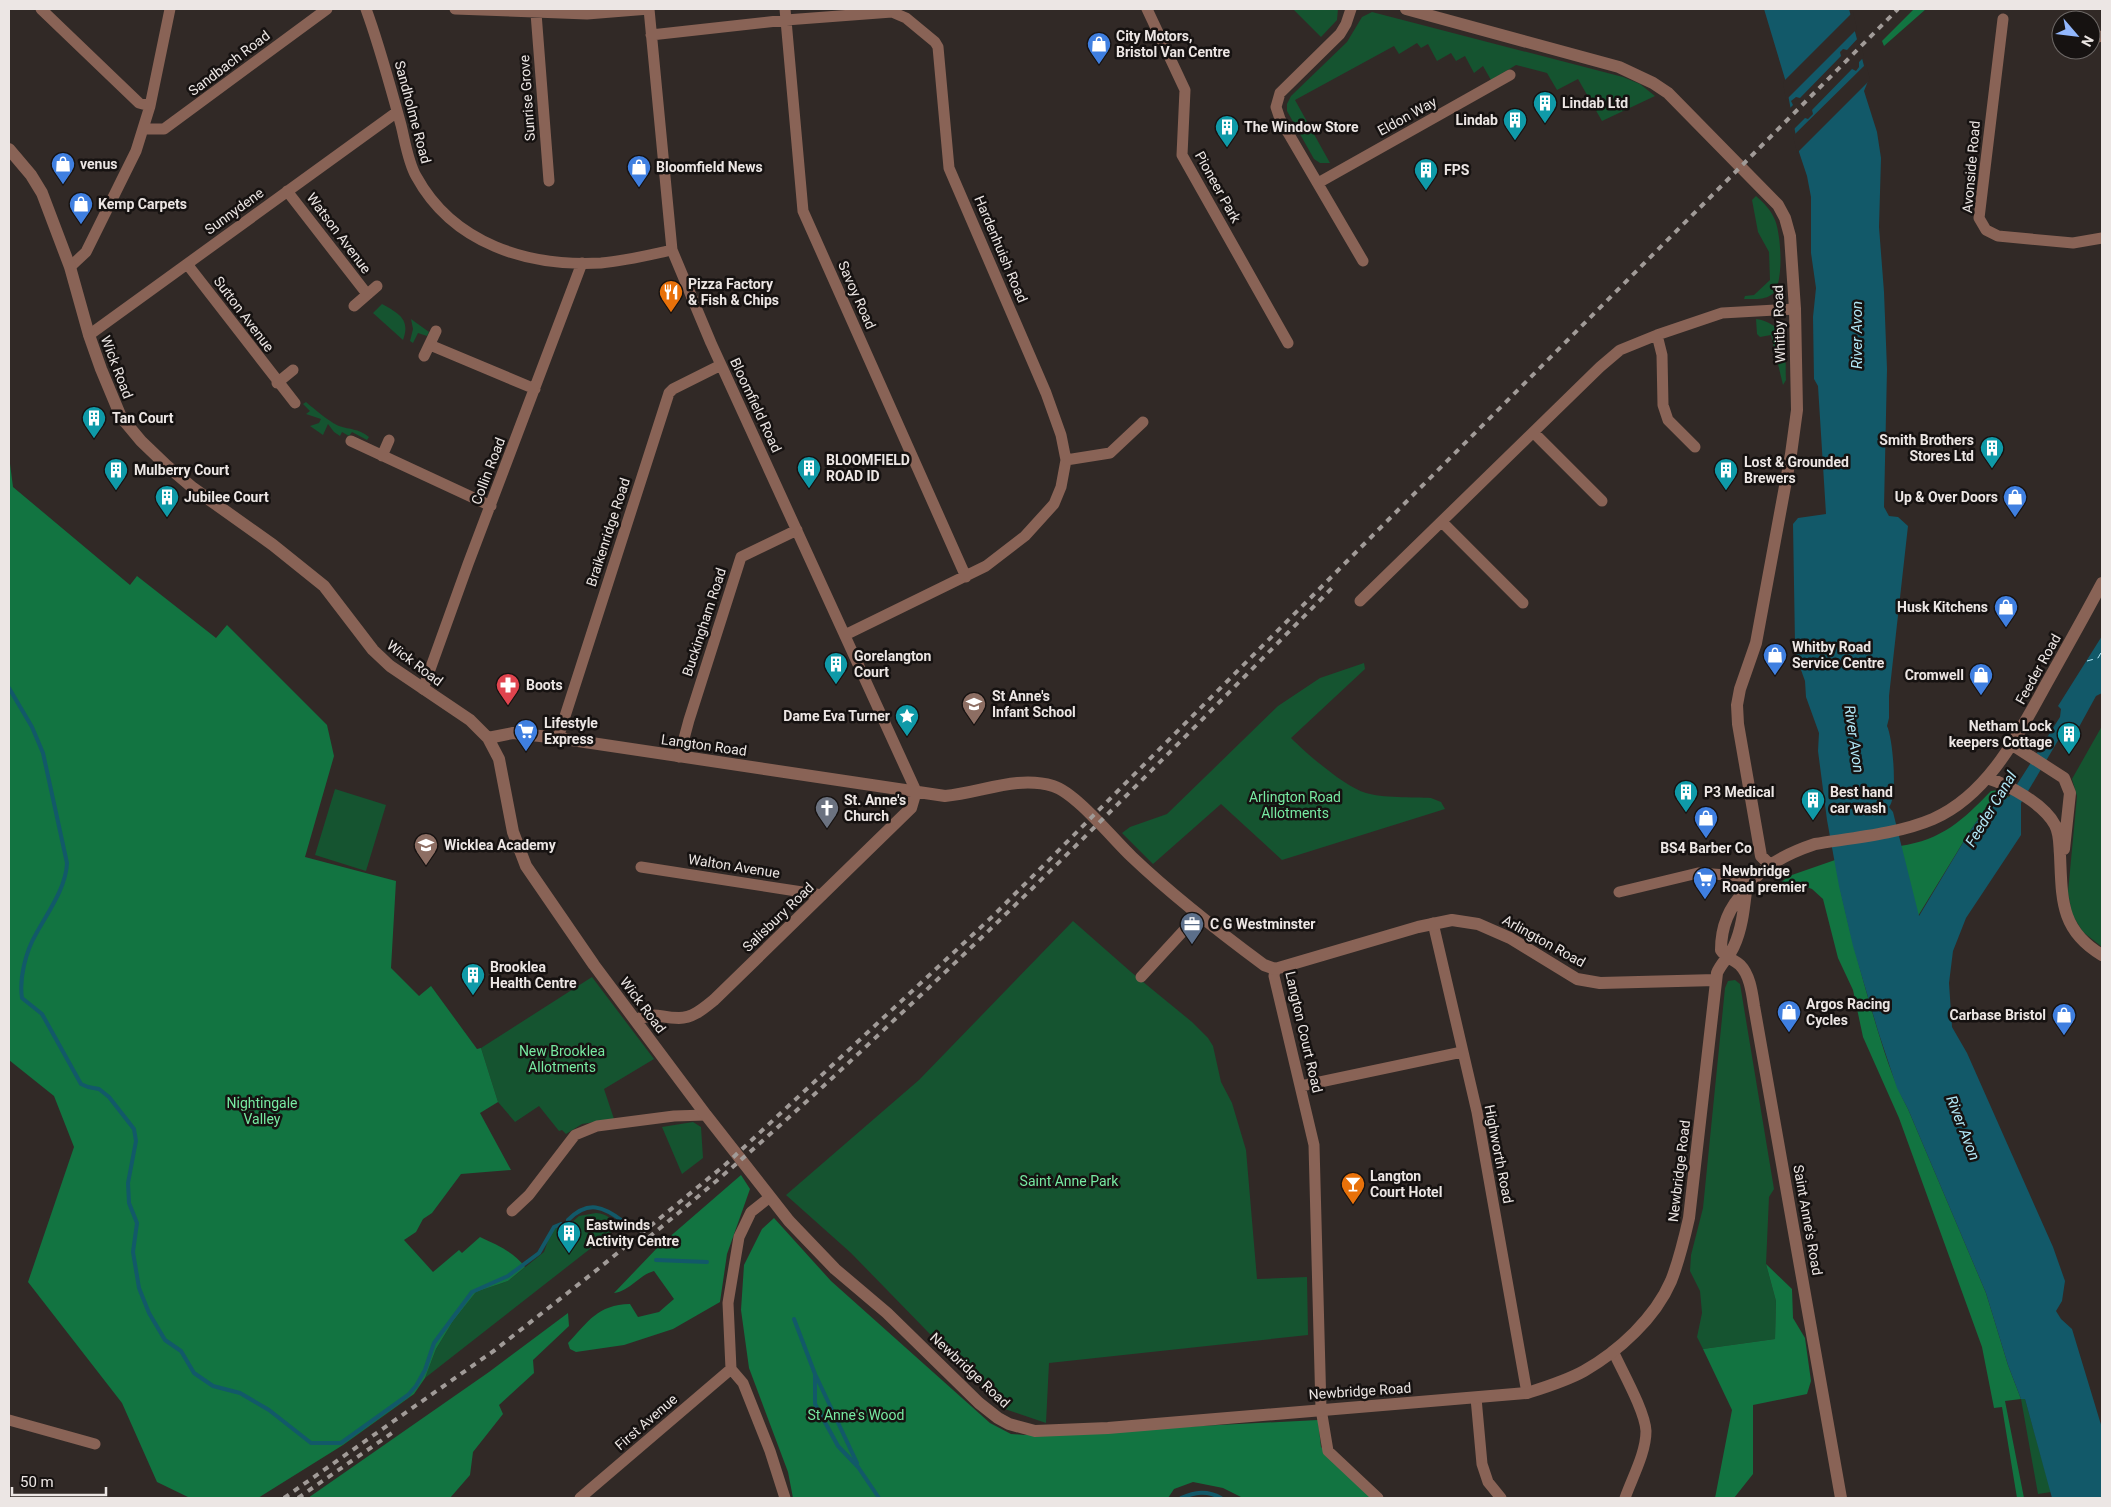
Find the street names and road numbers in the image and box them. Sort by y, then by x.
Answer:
street label: Sandbach Road [185,27,273,99]
street label: Sunrise Grove [516,54,538,142]
street label: Sandholme Road [392,59,434,165]
street label: Eldon Way [1375,93,1440,139]
street label: Avonside Road [1959,120,1983,214]
street label: Pioneer Park [1192,148,1245,226]
street label: Sunnydene [202,184,266,238]
street label: Watson Avenue [304,190,374,276]
street label: Hardenhuish Road [971,193,1031,305]
street label: Savoy Road [835,259,879,331]
street label: Sutton Avenue [211,273,277,355]
street label: Whitby Road [1770,285,1788,363]
street label: Wick Road [98,333,136,401]
street label: Bloomfield Road [727,355,785,455]
street label: Collin Road [468,435,508,507]
street label: Braikenridge Road [583,476,633,588]
street label: Buckingham Road [679,566,729,678]
street label: Feeder Road [2012,631,2064,707]
street label: Wick Road [384,637,446,689]
street label: Langton Road [660,731,748,759]
street label: Walton Avenue [687,851,781,881]
street label: Salisbury Road [739,879,817,955]
street label: Arlington Road [1500,912,1588,970]
street label: Langton Court Road [1282,970,1326,1094]
street label: Wick Road [617,974,669,1036]
street label: Highworth Road [1482,1103,1516,1205]
street label: Newbridge Road [1665,1119,1693,1223]
street label: Saint Anne's Road [1790,1164,1826,1276]
street label: Newbridge Road [927,1329,1013,1411]
street label: Newbridge Road [1308,1379,1412,1403]
street label: First Avenue [612,1391,680,1453]

